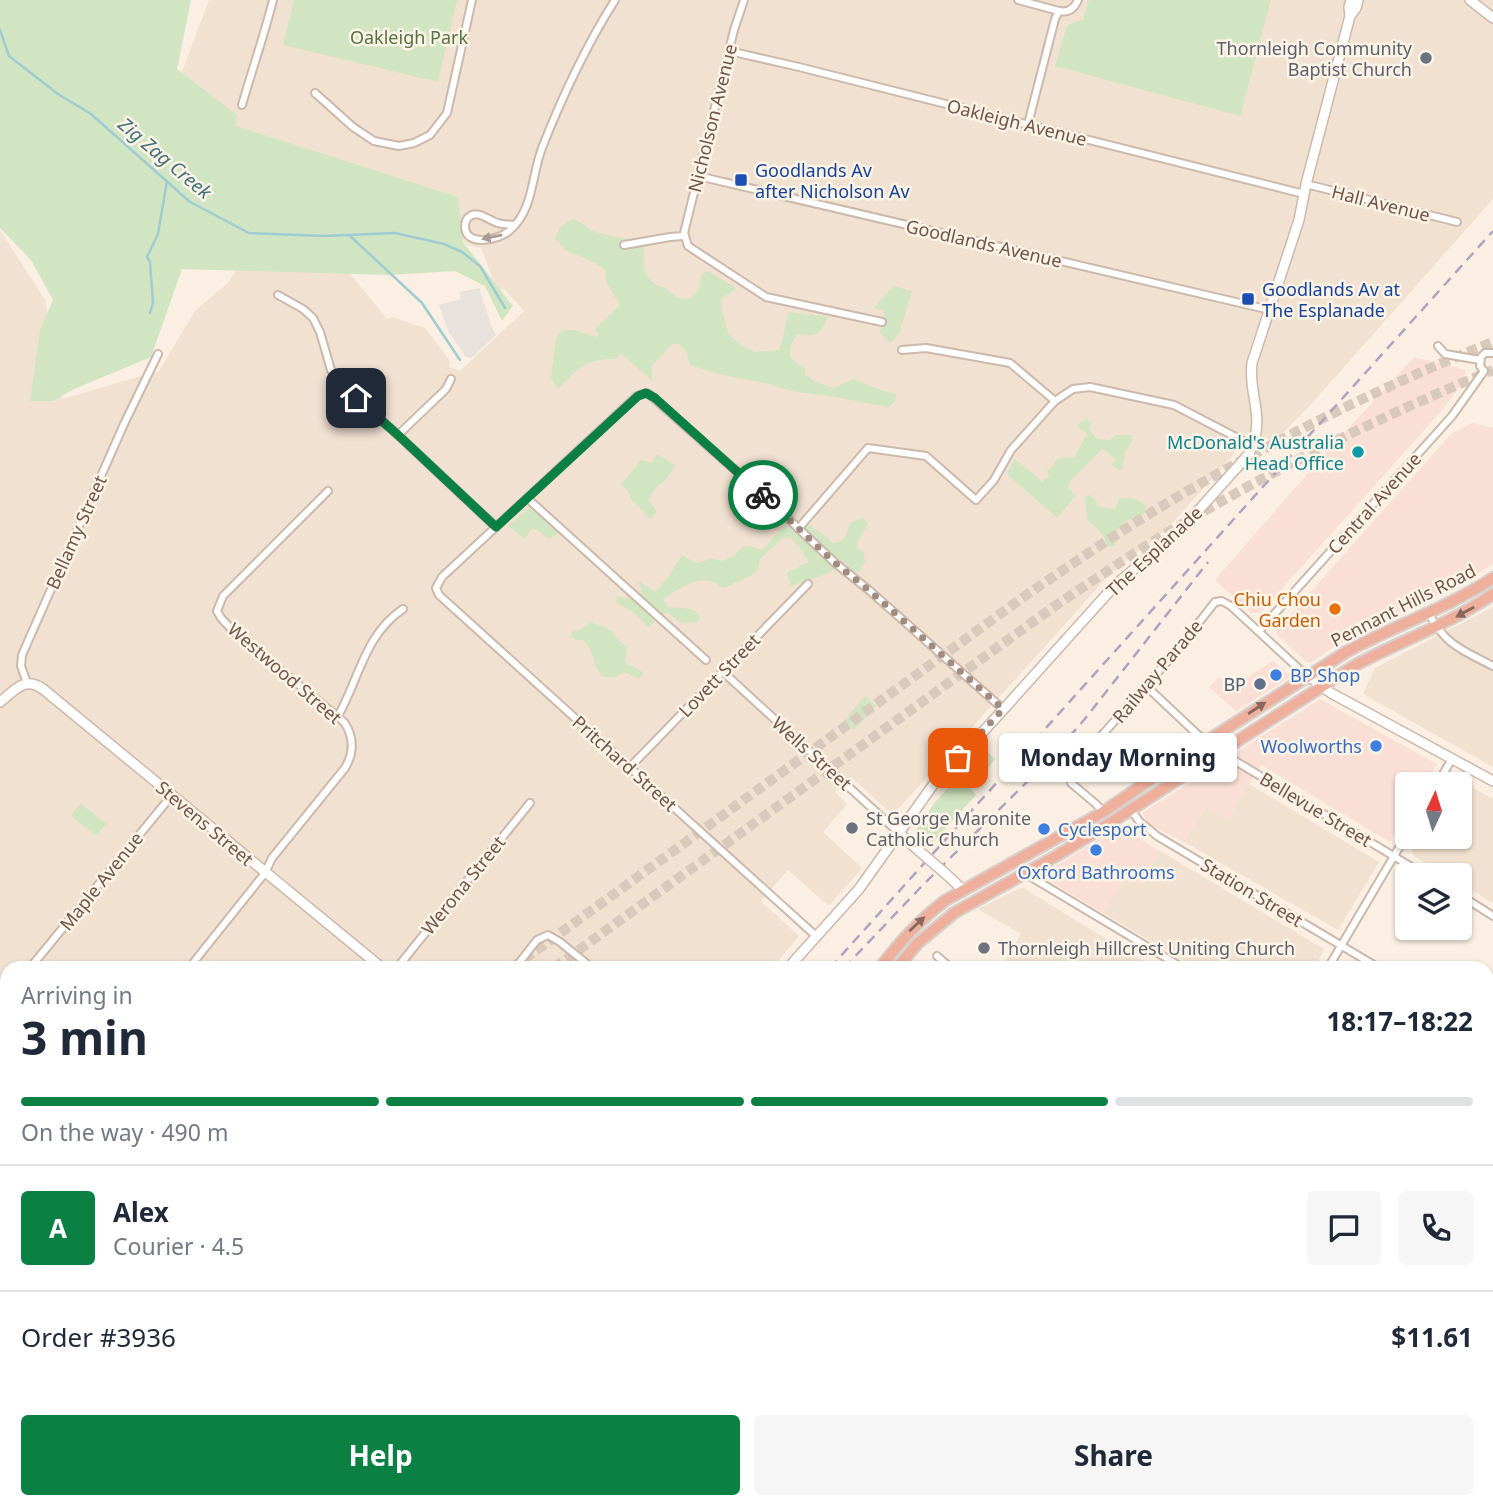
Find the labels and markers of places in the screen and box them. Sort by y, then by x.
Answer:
place label: Thornleigh Community Baptist Church [1217,36,1413,81]
marker: Thornleigh Community Baptist Church [1418,50,1434,66]
place label: Goodlands Av after Nicholson Av [755,158,910,203]
marker: Goodlands Av after Nicholson Av [733,172,749,188]
place label: Goodlands Av at The Esplanade [1262,277,1401,322]
marker: Goodlands Av at The Esplanade [1240,291,1256,307]
pin [326,368,386,428]
place label: McDonald's Australia Head Office [1167,430,1344,475]
marker: McDonald's Australia Head Office [1350,444,1366,460]
place label: Chiu Chou Garden [1234,587,1321,632]
marker: Chiu Chou Garden [1327,601,1343,617]
place label: BP Shop [1290,663,1360,687]
marker: BP Shop [1268,667,1284,683]
place label: BP [1223,672,1246,696]
marker: BP [1252,676,1268,692]
pin [928,728,988,788]
callout: Monday Morning [1000,734,1238,782]
place label: Woolworths [1260,734,1362,758]
marker: Woolworths [1368,738,1384,754]
place label: St George Maronite Catholic Church [866,806,1031,851]
place label: Cyclesport [1058,817,1147,841]
marker: St George Maronite Catholic Church [844,820,860,836]
marker: Cyclesport [1036,821,1052,837]
marker: Oxford Bathrooms [1088,842,1104,858]
place label: Oxford Bathrooms [1017,860,1175,884]
place label: Thornleigh Hillcrest Uniting Church [998,936,1295,960]
marker: Thornleigh Hillcrest Uniting Church [976,940,992,956]

